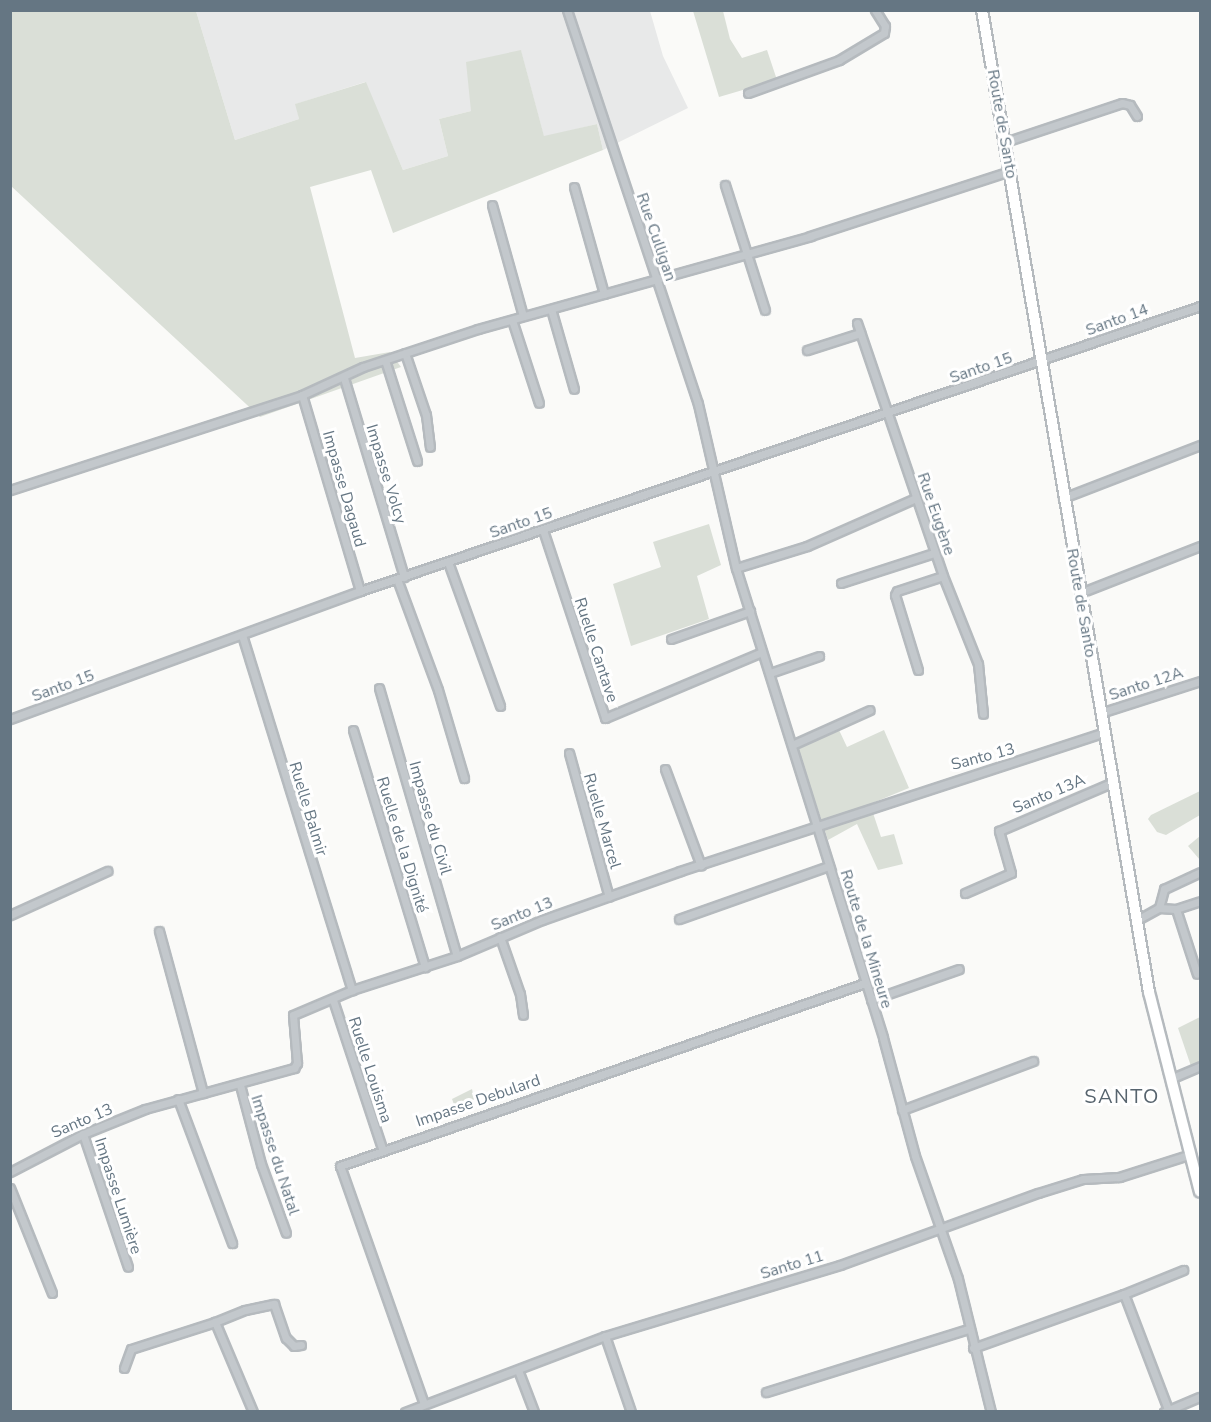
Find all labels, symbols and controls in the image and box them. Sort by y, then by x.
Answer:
street label: Route de Santo [983,68,1021,180]
street label: Rue Culligan [632,190,680,284]
street label: Santo 14 [1083,300,1151,340]
street label: Santo 15 [947,348,1015,388]
street label: Impasse Volcy [362,422,410,526]
street label: Impasse Dagaud [318,429,370,549]
street label: Rue Eugène [913,470,959,558]
street label: Santo 15 [487,503,555,543]
street label: Route de Santo [1062,547,1100,659]
street label: Ruelle Cantave [570,595,622,705]
street label: Santo 12A [1107,663,1185,705]
street label: Santo 15 [29,666,97,706]
street label: Santo 13 [949,739,1017,775]
street label: Impasse du Civil [405,759,455,877]
street label: Ruelle Balmir [285,760,331,858]
street label: Santo 13A [1010,770,1088,818]
street label: Ruelle Marcel [579,771,625,871]
street label: Ruelle de la Dignité [372,775,432,915]
street label: Route de la Mineure [836,867,896,1011]
street label: Santo 13 [488,893,556,935]
street label: Ruelle Louisma [344,1015,396,1125]
street label: Impasse Debulard [413,1071,543,1131]
district label: SANTO [1084,1084,1160,1108]
street label: Impasse du Natal [247,1093,303,1217]
street label: Santo 13 [48,1099,116,1143]
street label: Impasse Lumière [90,1135,146,1257]
street label: Santo 11 [758,1246,826,1284]

